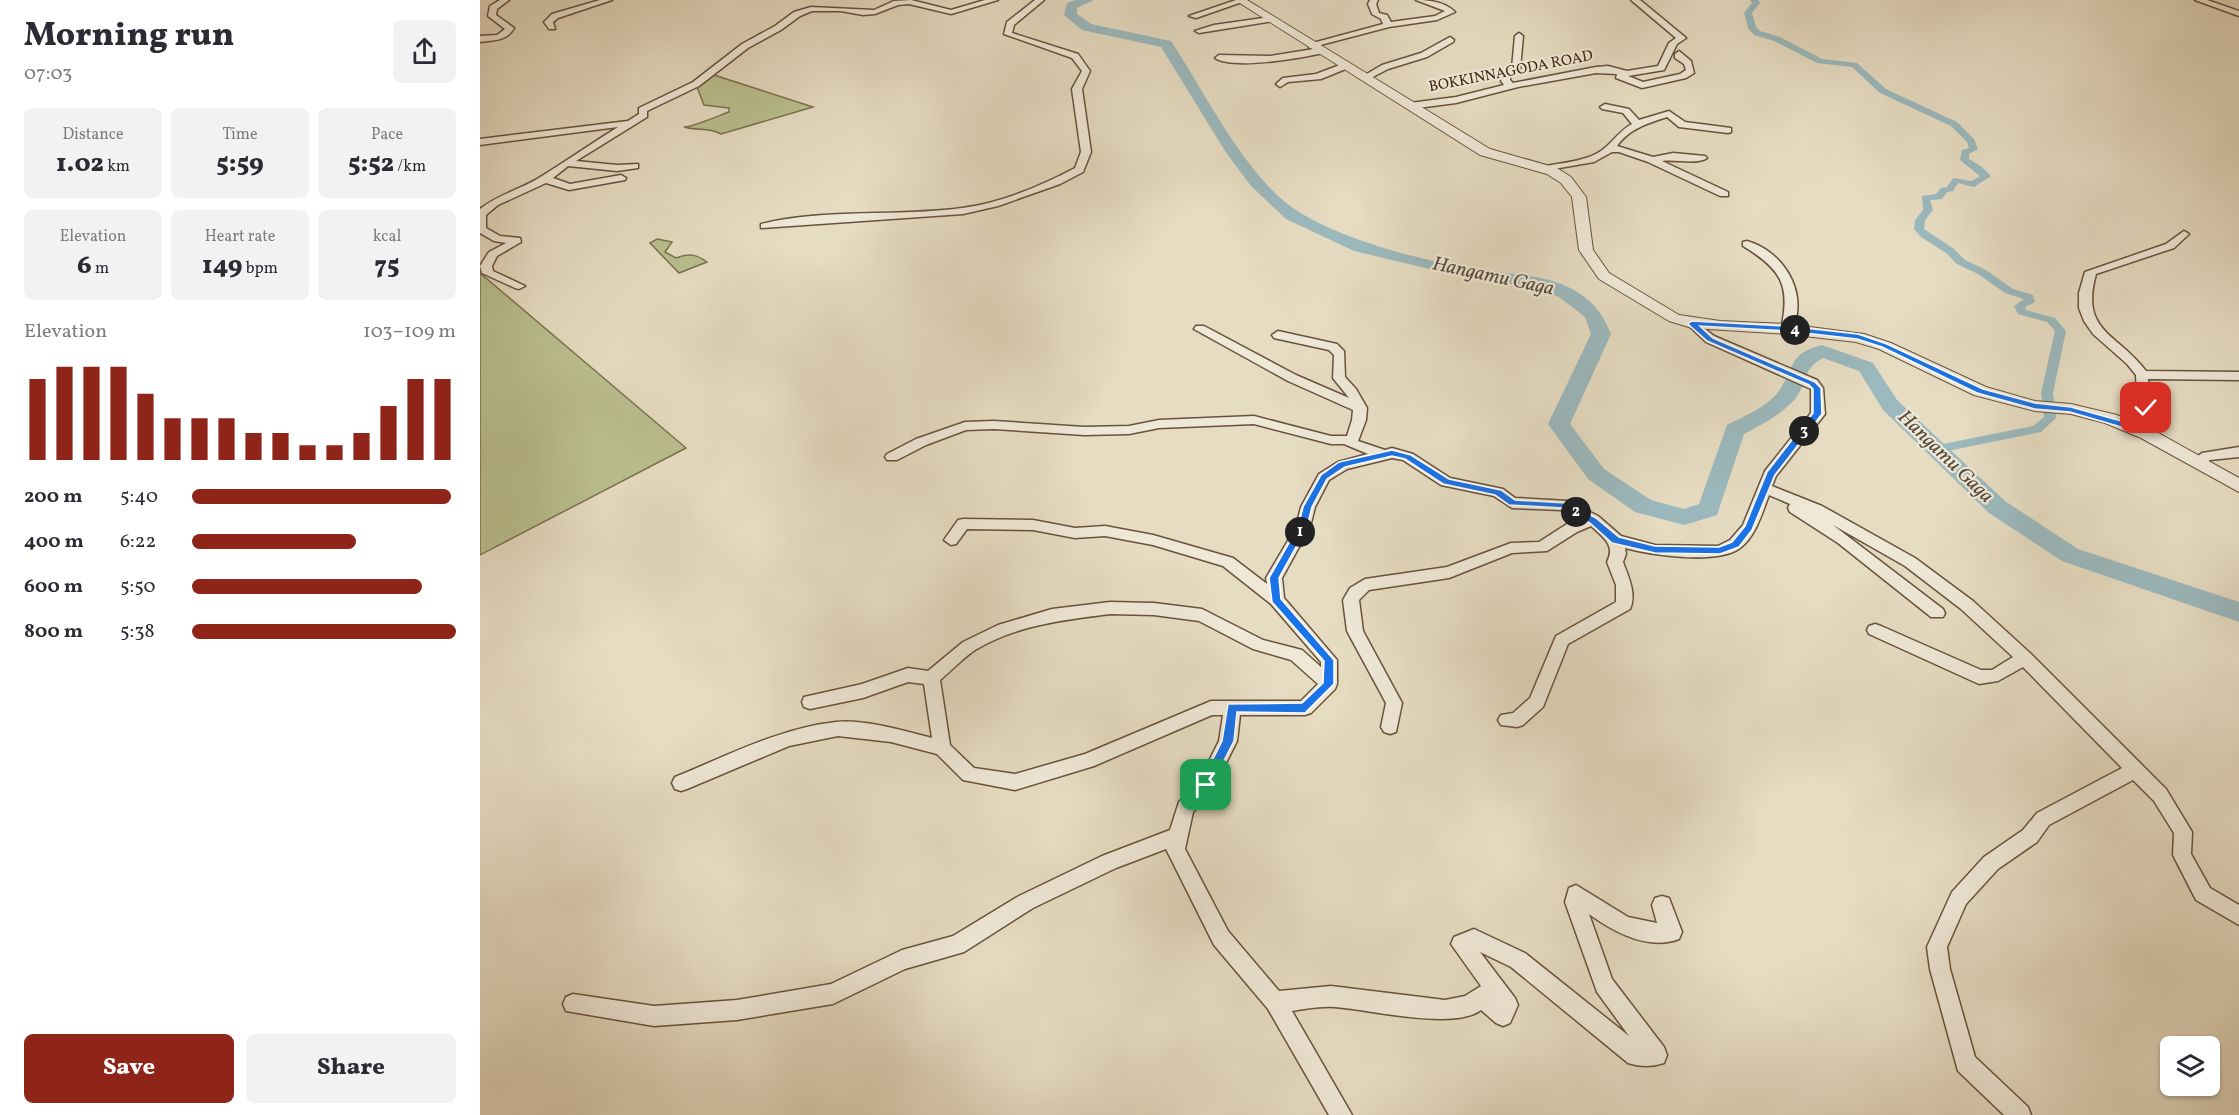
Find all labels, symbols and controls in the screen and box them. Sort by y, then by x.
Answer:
text: Morning run [24,14,234,60]
button: share [393,20,456,83]
street label: BOKKINNAGODA ROAD [1427,46,1595,98]
text: 07:03 [24,60,72,88]
text: Distance [62,124,124,146]
text: Time [222,124,258,146]
text: Pace [371,124,403,146]
text: 1.02 [56,146,104,182]
text: 5:59 [216,146,264,182]
text: 5:52 [348,146,394,182]
text: km [104,156,130,178]
text: /km [394,156,426,178]
text: Elevation [60,226,126,248]
text: Heart rate [205,226,275,248]
text: kcal [373,226,401,248]
text: 6 [77,248,92,284]
text: 149 [202,248,243,284]
text: 75 [375,248,399,284]
water label: Hangamu Gaga [1430,250,1556,304]
text: m [92,258,109,280]
text: bpm [243,258,278,280]
pin: 4 [1780,315,1810,345]
text: Elevation [24,318,107,346]
text: 103–109 m [363,318,456,346]
text: 4 [1790,319,1800,341]
pin [2120,382,2171,433]
icon: check [2129,391,2162,424]
water label: Hangamu Gaga [1891,404,1999,510]
pin: 3 [1789,416,1819,446]
text: 3 [1800,420,1808,442]
text: 200 m [24,483,82,511]
text: 5:40 [120,483,158,511]
pin: 2 [1561,497,1591,527]
text: 2 [1572,501,1580,523]
pin: 1 [1285,517,1315,547]
text: 1 [1297,521,1303,543]
text: 400 m [24,528,84,556]
text: 6:22 [120,528,156,556]
text: 600 m [24,573,83,601]
text: 5:50 [120,573,156,601]
text: 800 m [24,618,83,646]
text: 5:38 [120,618,155,646]
pin [1180,759,1231,810]
icon: arrive [1189,768,1222,801]
button: Save [24,1034,234,1103]
button: Share [246,1034,456,1103]
map controls [2160,1036,2220,1096]
button: layers [2160,1036,2220,1096]

